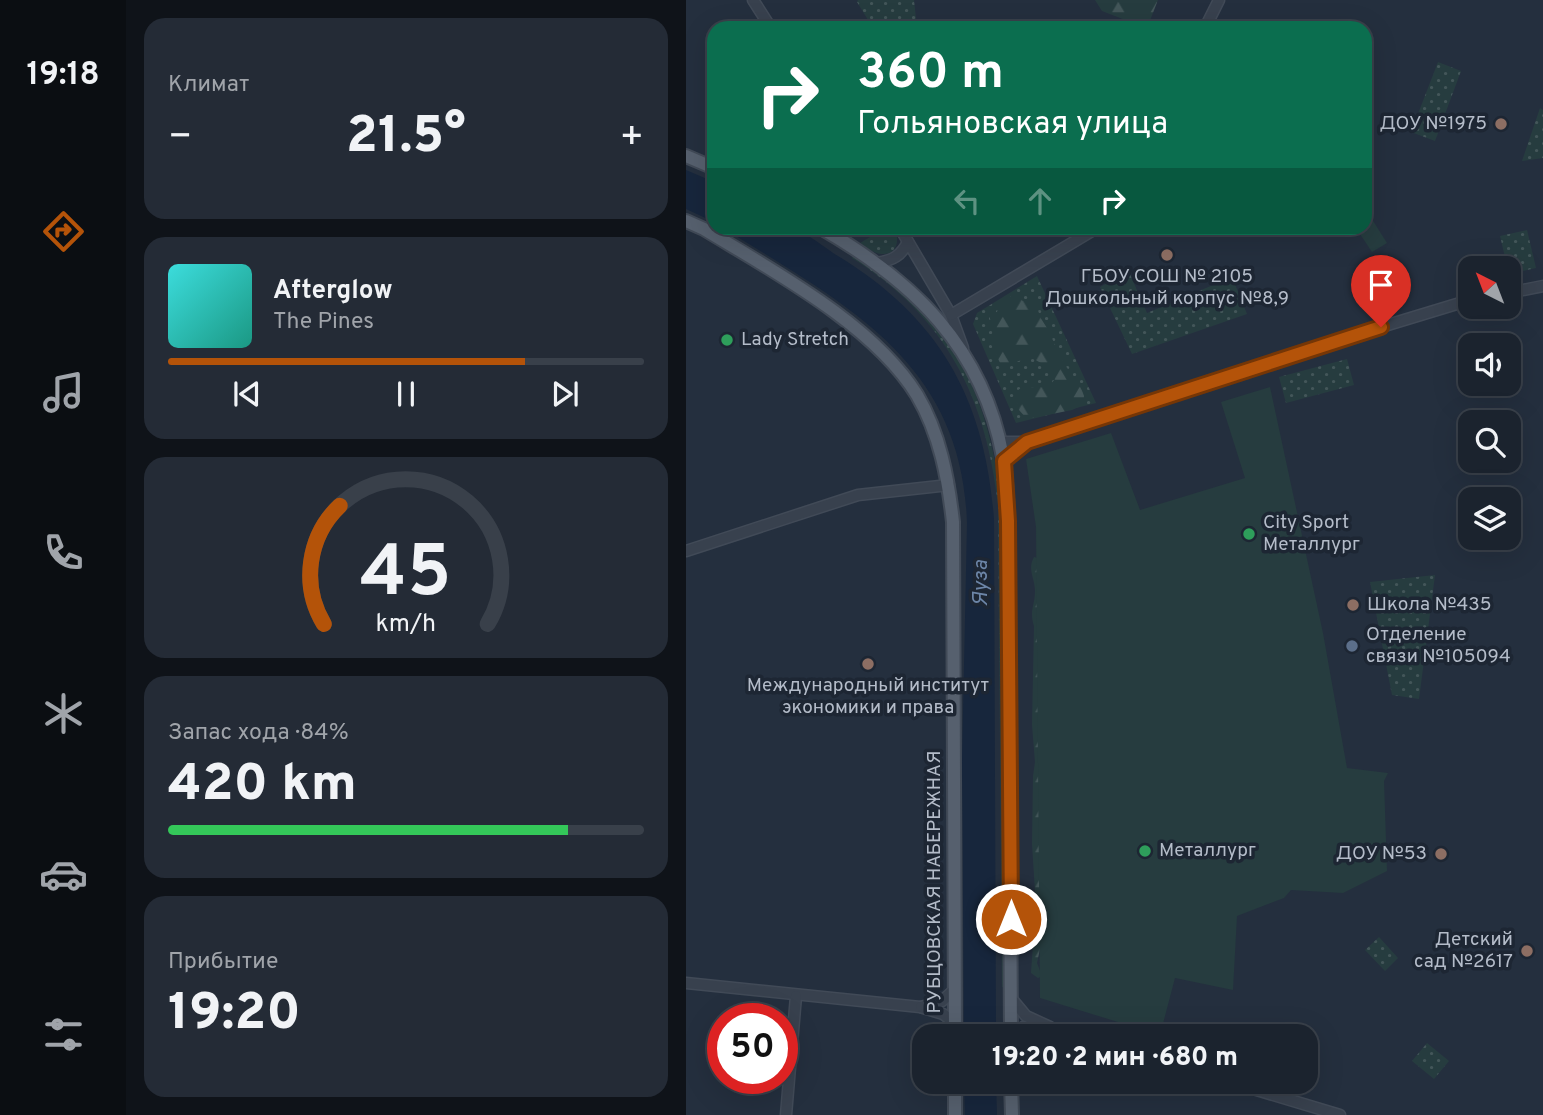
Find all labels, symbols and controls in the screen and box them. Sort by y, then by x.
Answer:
text: 360 m [857,44,1004,106]
icon: right [742,49,833,140]
text: 19:18 [26,56,100,96]
text: Климат [168,71,249,100]
text: 21.5° [346,105,466,171]
text: Гольяновская улица [857,105,1168,145]
place label: ДОУ №1975 [1379,112,1487,136]
text: − [168,114,193,163]
text: + [619,114,644,163]
marker: ДОУ №1975 [1493,116,1509,132]
icon: left [948,182,986,220]
icon: ahead [1021,182,1059,220]
icon: right [1094,182,1132,220]
icon: directions [39,207,88,256]
marker: ГБОУ СОШ № 2105 Дошкольный корпус №8,9 [1159,247,1175,263]
pin [1351,255,1411,327]
north arrow [1458,256,1521,318]
map controls [1458,256,1521,550]
place label: ГБОУ СОШ № 2105 Дошкольный корпус №8,9 [1045,265,1289,311]
icon: arrive [1362,266,1400,304]
text: Afterglow [273,275,393,308]
text: The Pines [273,308,374,337]
place label: Lady Stretch [741,328,849,352]
marker: Lady Stretch [719,332,735,348]
button: sound [1458,333,1521,396]
icon: music [39,368,88,417]
icon: previous [228,375,266,413]
icon: pause [387,375,425,413]
icon: next [546,375,584,413]
button: search [1458,410,1521,473]
button: layers [1458,487,1521,550]
place label: City Sport Металлург [1263,511,1360,557]
marker: City Sport Металлург [1241,526,1257,542]
icon: phone [39,528,88,577]
text: 45 [360,530,452,622]
water label: Яуза [968,560,995,606]
place label: Школа №435 [1367,593,1492,617]
marker: Школа №435 [1345,597,1361,613]
text: km/h [376,608,436,640]
place label: Отделение связи №105094 [1366,623,1511,669]
marker: Отделение связи №105094 [1344,638,1360,654]
marker: Международный институт экономики и права [860,656,876,672]
place label: Международный институт экономики и права [747,674,990,720]
icon: climate [39,689,88,738]
text: Запас хода · 84% [168,719,349,748]
street label: РУБЦОВСКАЯ НАБЕРЕЖНАЯ [923,751,947,1013]
text: 420 km [168,753,357,819]
place label: Металлург [1159,839,1256,863]
place label: ДОУ №53 [1336,842,1427,866]
marker: Металлург [1137,843,1153,859]
marker: ДОУ №53 [1433,846,1449,862]
icon: car [39,850,88,899]
position arrow [974,882,1048,956]
place label: Детский сад №2617 [1414,928,1513,974]
marker: Детский сад №2617 [1519,943,1535,959]
text: Прибытие [168,948,278,977]
text: 19:20 [168,982,301,1048]
speed limit sign: 50 [707,1003,798,1094]
icon: filters [39,1010,88,1059]
text: 19:20 · 2 мин · 680 m [992,1042,1238,1075]

